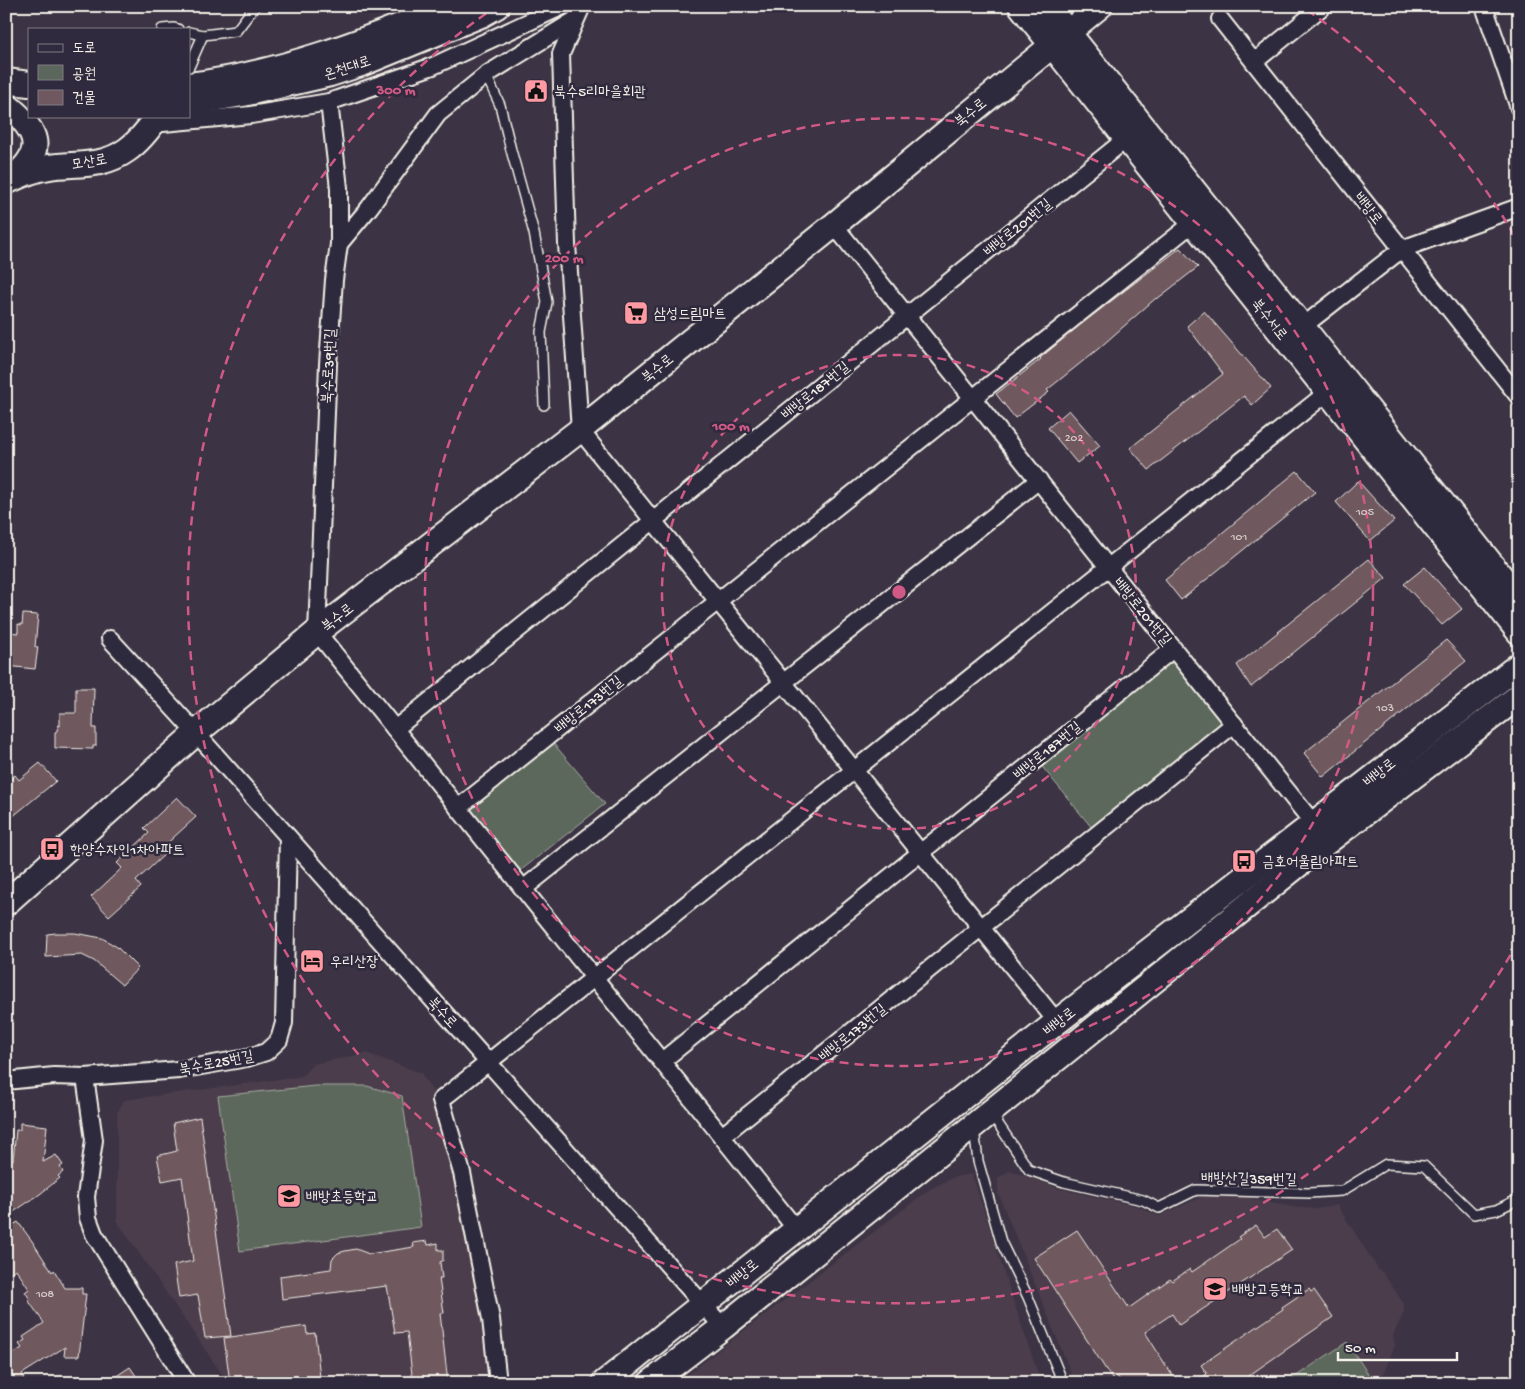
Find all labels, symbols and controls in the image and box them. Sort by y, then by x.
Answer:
legend [28,28,190,118]
text: 도로 [72,40,96,58]
street label: 온천대로 [322,53,373,85]
text: 공원 [72,66,96,84]
public building icon: 북수5리마을회관 [523,78,549,104]
text: 300 m [375,82,416,100]
place label: 북수5리마을회관 [554,84,646,102]
text: 건물 [72,90,96,108]
street label: 북수로 [952,95,991,132]
street label: 모산로 [70,151,109,175]
street label: 배방로 [1349,189,1386,229]
street label: 배방로201번길 [981,196,1056,261]
text: 200 m [545,250,584,268]
street label: 북수서로 [1246,296,1290,345]
supermarket icon: 삼성드림마트 [623,300,649,326]
place label: 삼성드림마트 [654,306,726,324]
street label: 북수로39번길 [319,328,341,404]
street label: 북수로 [639,351,678,388]
street label: 배방로187번길 [779,359,854,424]
text: 100 m [711,418,750,436]
house number: 202 [1065,432,1083,446]
house number: 105 [1355,506,1374,520]
house number: 101 [1230,531,1247,545]
street label: 배방로201번길 [1109,575,1174,650]
centre of rings [890,583,908,601]
street label: 북수로 [318,600,358,637]
street label: 배방로173번길 [552,673,627,738]
house number: 103 [1375,702,1394,716]
street label: 배방로187번길 [1011,719,1086,784]
street label: 배방로 [1360,755,1400,792]
bus stop icon: 한양수자인1차아파트 [39,836,65,862]
place label: 한양수자인1차아파트 [70,842,185,860]
bus stop icon: 금호어울림아파트 [1231,848,1257,874]
place label: 금호어울림아파트 [1262,854,1359,872]
hotel icon: 우리산장 [299,948,325,974]
place label: 우리산장 [330,954,378,972]
street label: 북수로 [423,994,460,1033]
street label: 배방로173번길 [816,1001,891,1066]
street label: 배방로 [1040,1004,1080,1041]
street label: 북수로25번길 [178,1048,255,1080]
street label: 배방산길359번길 [1201,1170,1297,1190]
school or university icon: 배방초등학교 [276,1183,302,1209]
place label: 배방초등학교 [306,1189,378,1207]
street label: 배방로 [724,1256,763,1293]
school or university icon: 배방고등학교 [1202,1276,1228,1302]
place label: 배방고등학교 [1232,1282,1304,1300]
house number: 108 [35,1288,55,1302]
scale bar [1338,1329,1456,1361]
text: 50 m [1345,1340,1376,1358]

